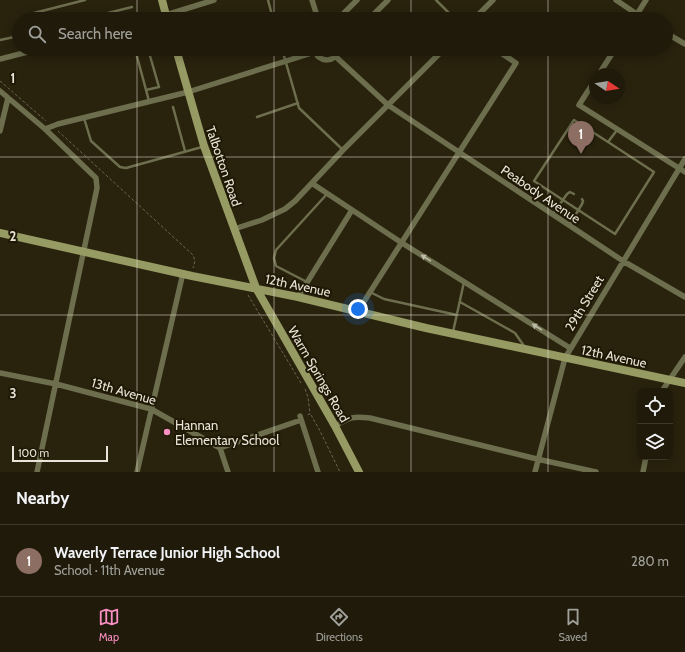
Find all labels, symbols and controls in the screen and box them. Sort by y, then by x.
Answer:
search box [12,12,673,56]
icon: search [26,23,48,45]
text: Search here [58,25,133,43]
north arrow [589,68,625,104]
text: 1 [11,70,15,86]
pin: 1 [568,121,594,154]
street label: Talbotton Road [203,124,245,208]
street label: Peabody Avenue [498,162,584,227]
text: 2 [10,228,17,244]
one-way arrow [421,254,431,262]
street label: 12th Avenue [264,270,333,300]
street label: 29th Street [561,272,607,334]
your location [348,299,368,319]
street label: Warm Springs Road [285,323,353,425]
one-way arrow [532,323,542,331]
street label: 12th Avenue [580,341,649,371]
street label: 13th Avenue [90,374,159,408]
text: 3 [9,385,17,401]
map controls [637,388,673,460]
button: locate [637,388,673,424]
place label: Hannan Elementary School [175,417,279,448]
button: layers [637,424,673,460]
marker: Hannan Elementary School [162,427,172,437]
scale bar [12,444,108,463]
text: 100 m [18,446,49,460]
text: Nearby [16,488,69,508]
text: Waverly Terrace Junior High School [54,544,280,562]
text: 1 [27,553,31,569]
text: 280 m [631,553,669,569]
text: School · 11th Avenue [54,562,165,578]
tab: Map [98,606,120,644]
tab: Directions [316,606,363,644]
tab: Saved [559,606,587,644]

